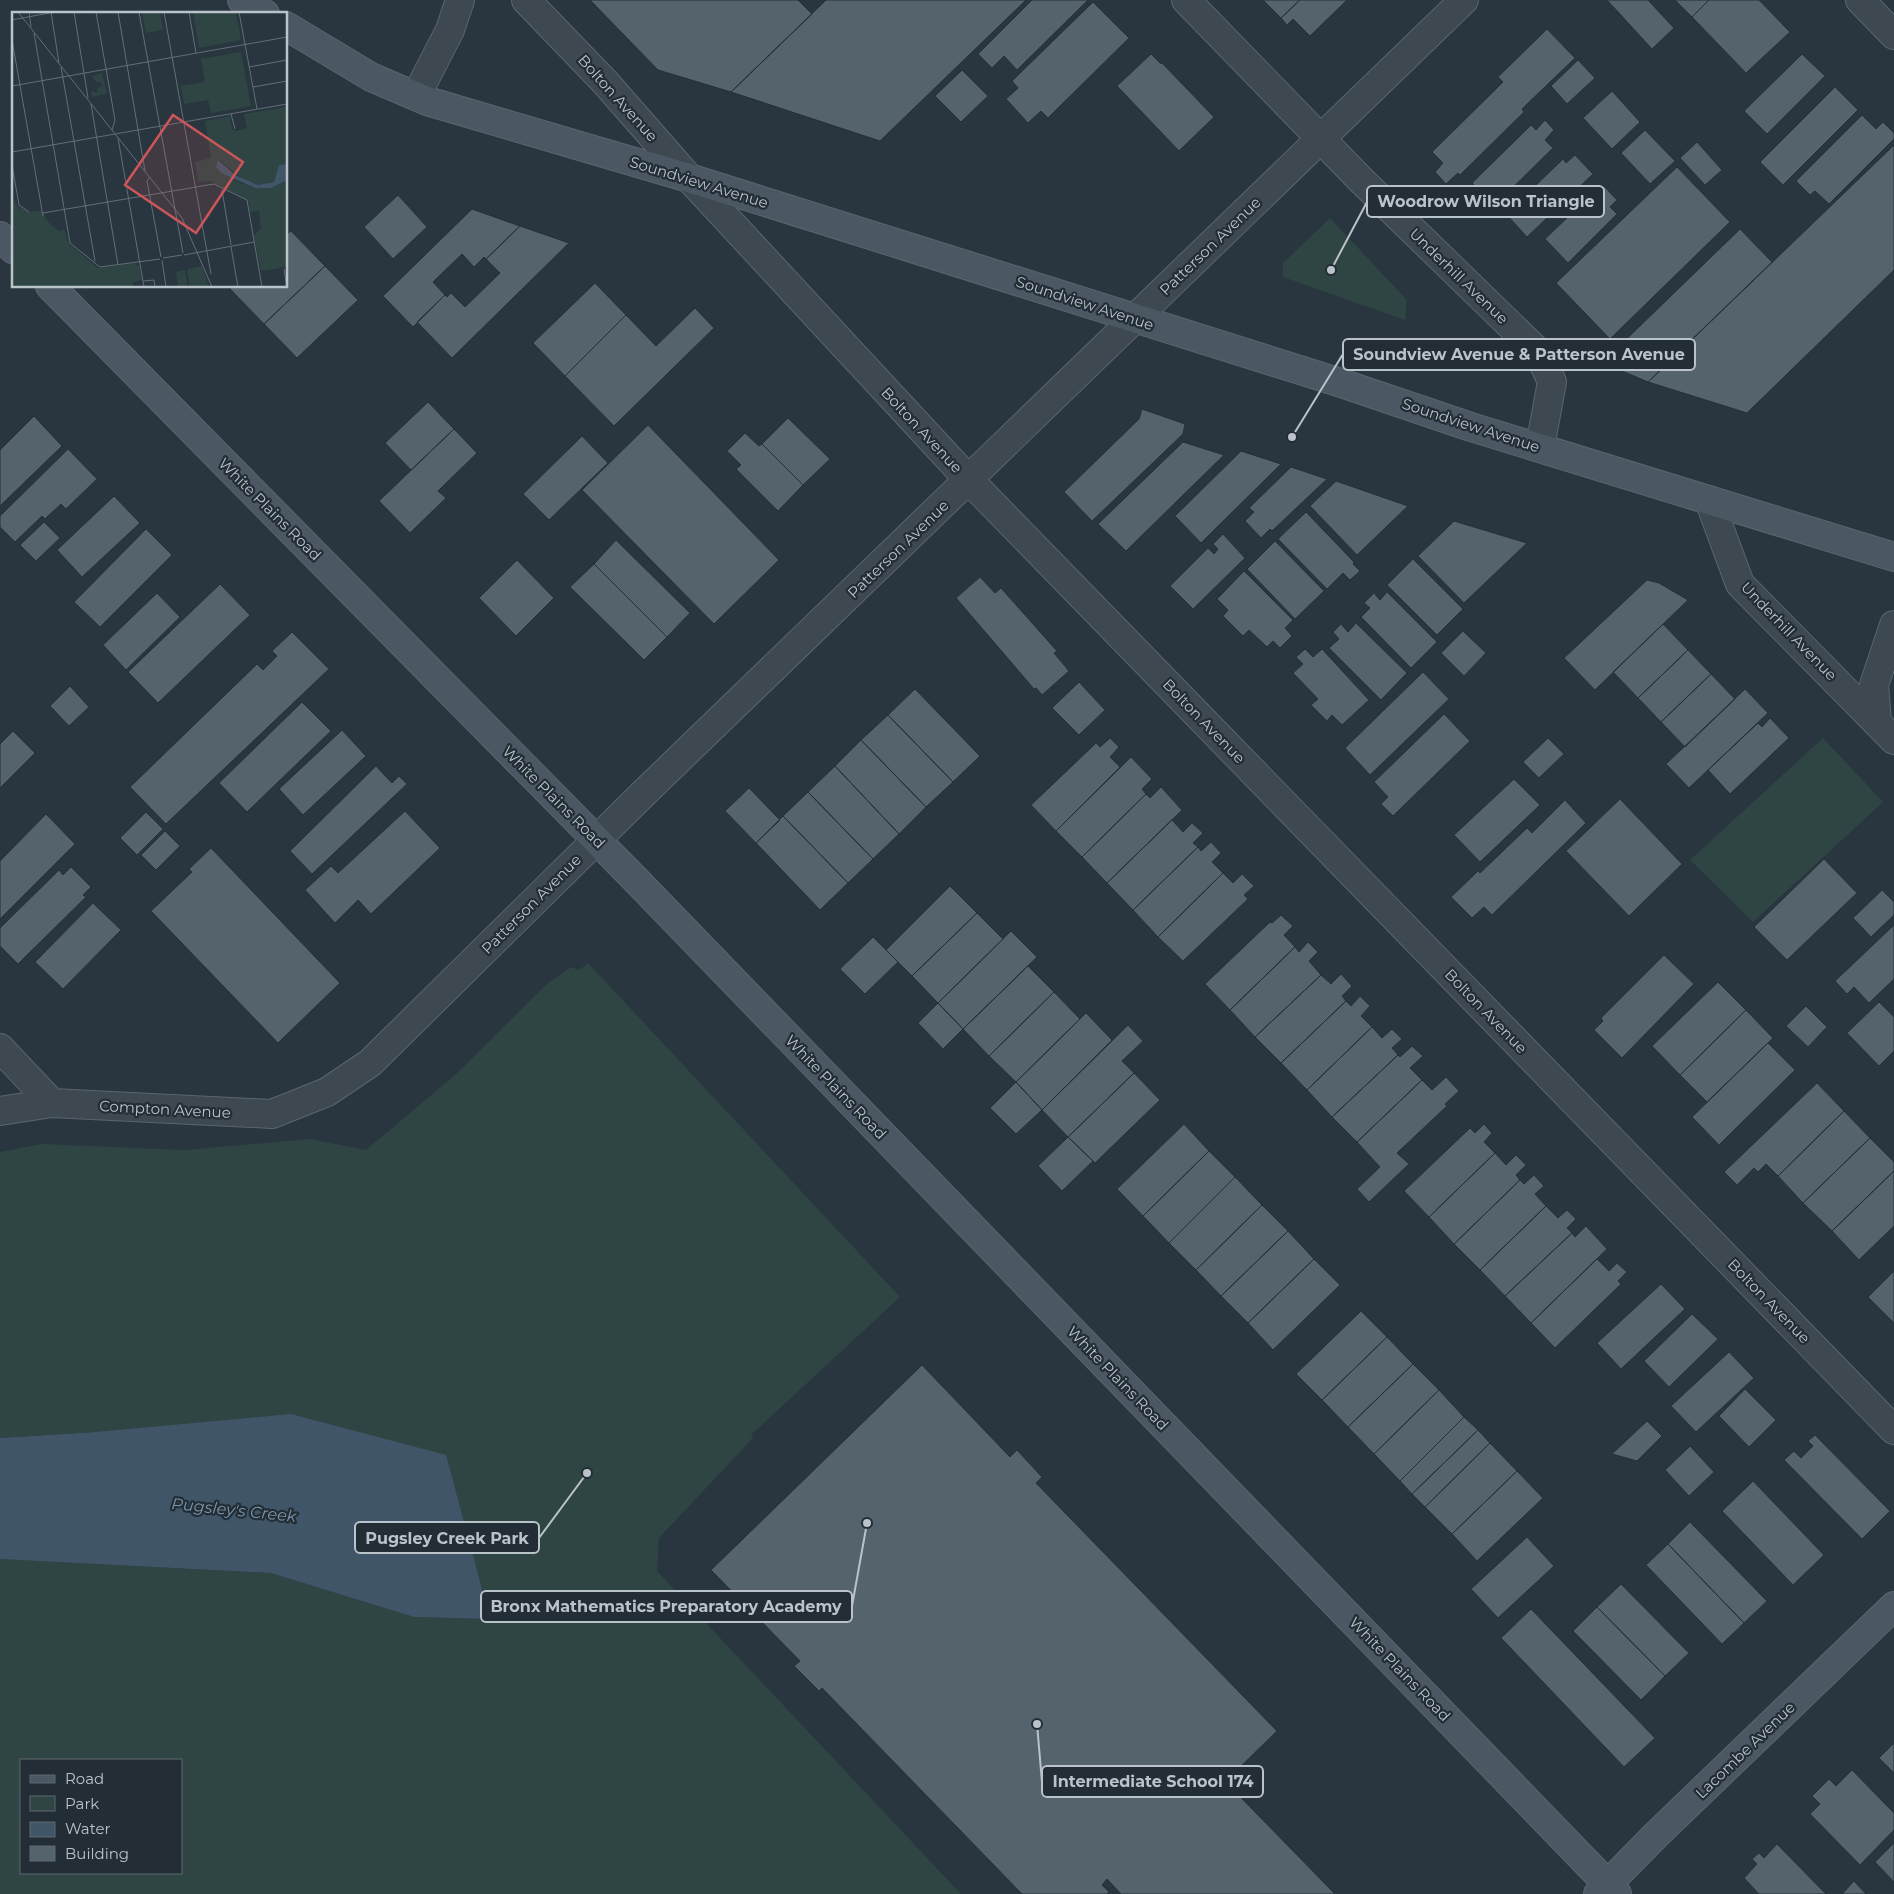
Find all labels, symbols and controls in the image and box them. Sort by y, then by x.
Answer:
inset map [12,12,288,288]
street label: Bolton Avenue [574,51,662,145]
street label: Soundview Avenue [627,152,771,212]
callout: Woodrow Wilson Triangle [1367,186,1604,217]
text: Woodrow Wilson Triangle [1377,192,1595,211]
street label: Patterson Avenue [1155,193,1265,299]
street label: Underhill Avenue [1406,224,1512,328]
street label: Soundview Avenue [1014,272,1156,334]
callout: Soundview Avenue & Patterson Avenue [1343,339,1695,370]
text: Soundview Avenue & Patterson Avenue [1353,345,1685,364]
street label: Bolton Avenue [877,383,967,477]
street label: Soundview Avenue [1400,394,1542,456]
street label: White Plains Road [215,454,325,564]
street label: Patterson Avenue [843,496,953,602]
street label: Underhill Avenue [1737,578,1841,684]
street label: Bolton Avenue [1159,675,1249,767]
street label: White Plains Road [499,742,609,852]
street label: Patterson Avenue [477,850,585,958]
street label: Bolton Avenue [1441,965,1531,1057]
street label: White Plains Road [781,1031,891,1143]
street label: Compton Avenue [99,1096,231,1122]
street label: Bolton Avenue [1724,1255,1814,1347]
street label: White Plains Road [1063,1322,1173,1434]
water label: Pugsley's Creek [171,1494,299,1526]
callout: Pugsley Creek Park [355,1522,539,1553]
text: Pugsley Creek Park [365,1529,529,1548]
callout: Bronx Mathematics Preparatory Academy [481,1591,852,1622]
text: Bronx Mathematics Preparatory Academy [490,1597,842,1616]
street label: White Plains Road [1345,1613,1455,1725]
street label: Lacombe Avenue [1691,1698,1799,1802]
legend [20,1759,182,1874]
callout: Intermediate School 174 [1042,1766,1263,1797]
text: Road [65,1769,104,1788]
text: Intermediate School 174 [1052,1772,1254,1791]
text: Park [65,1794,99,1813]
text: Water [65,1819,111,1838]
text: Building [65,1844,129,1863]

